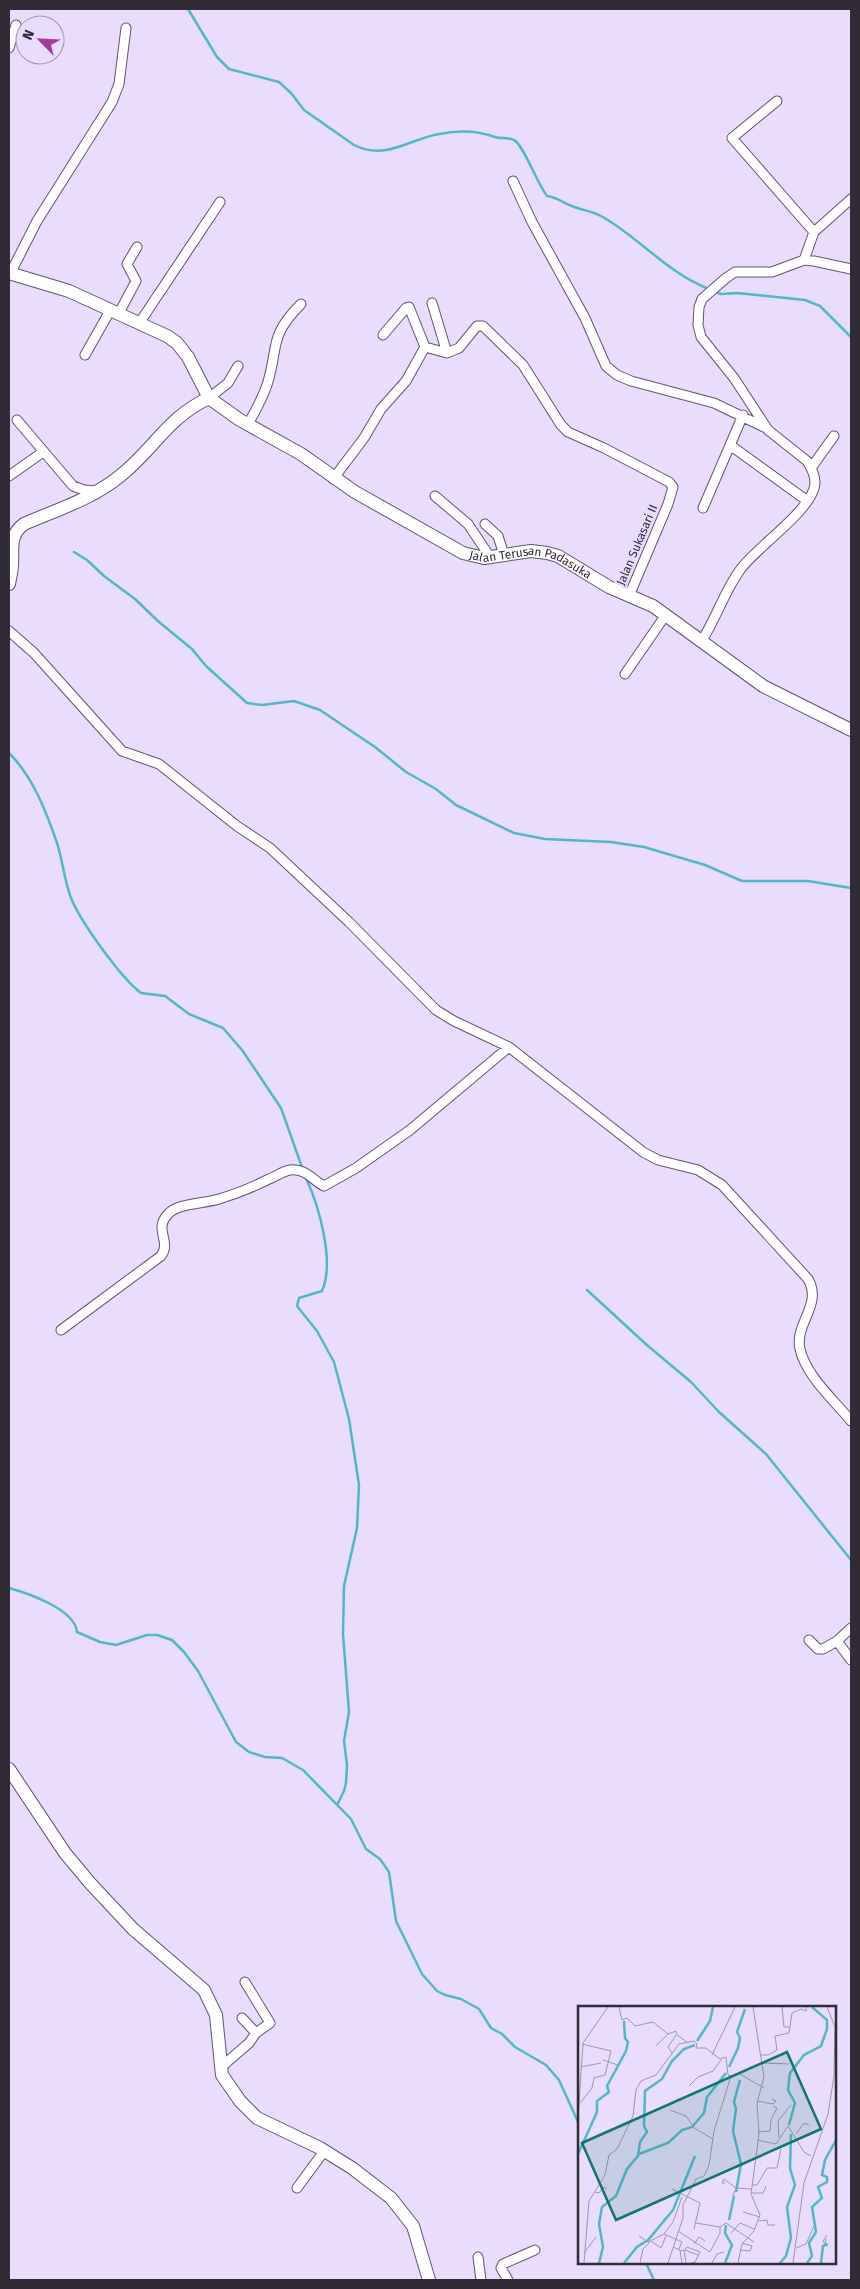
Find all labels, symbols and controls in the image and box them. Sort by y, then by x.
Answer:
north arrow [15,15,65,65]
text: N [19,27,38,43]
street label: Jalan Sukasari II [614,502,660,588]
street label: Jalan Terusan Padasuka [468,544,594,582]
inset map [578,2006,835,2264]

